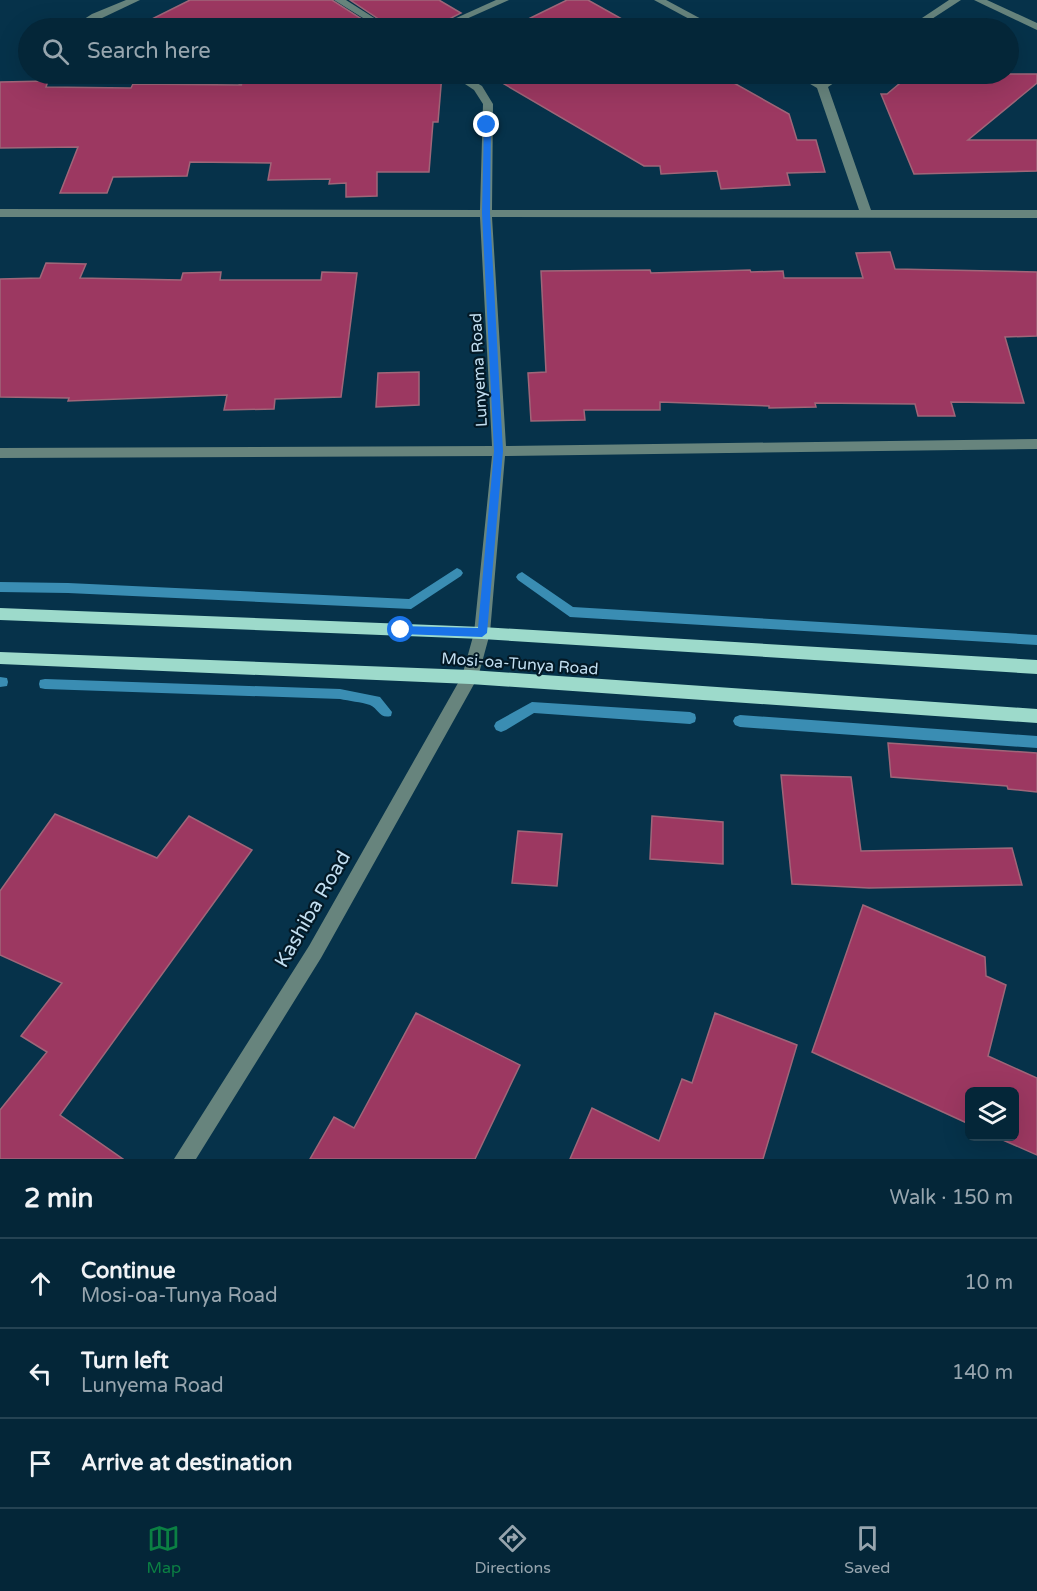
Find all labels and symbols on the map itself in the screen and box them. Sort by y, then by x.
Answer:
route end [473,111,499,137]
street label: Lunyema Road [466,312,492,427]
route start [387,616,413,642]
street label: Mosi-oa-Tunya Road [441,649,599,679]
street label: Kashiba Road [270,847,356,972]

